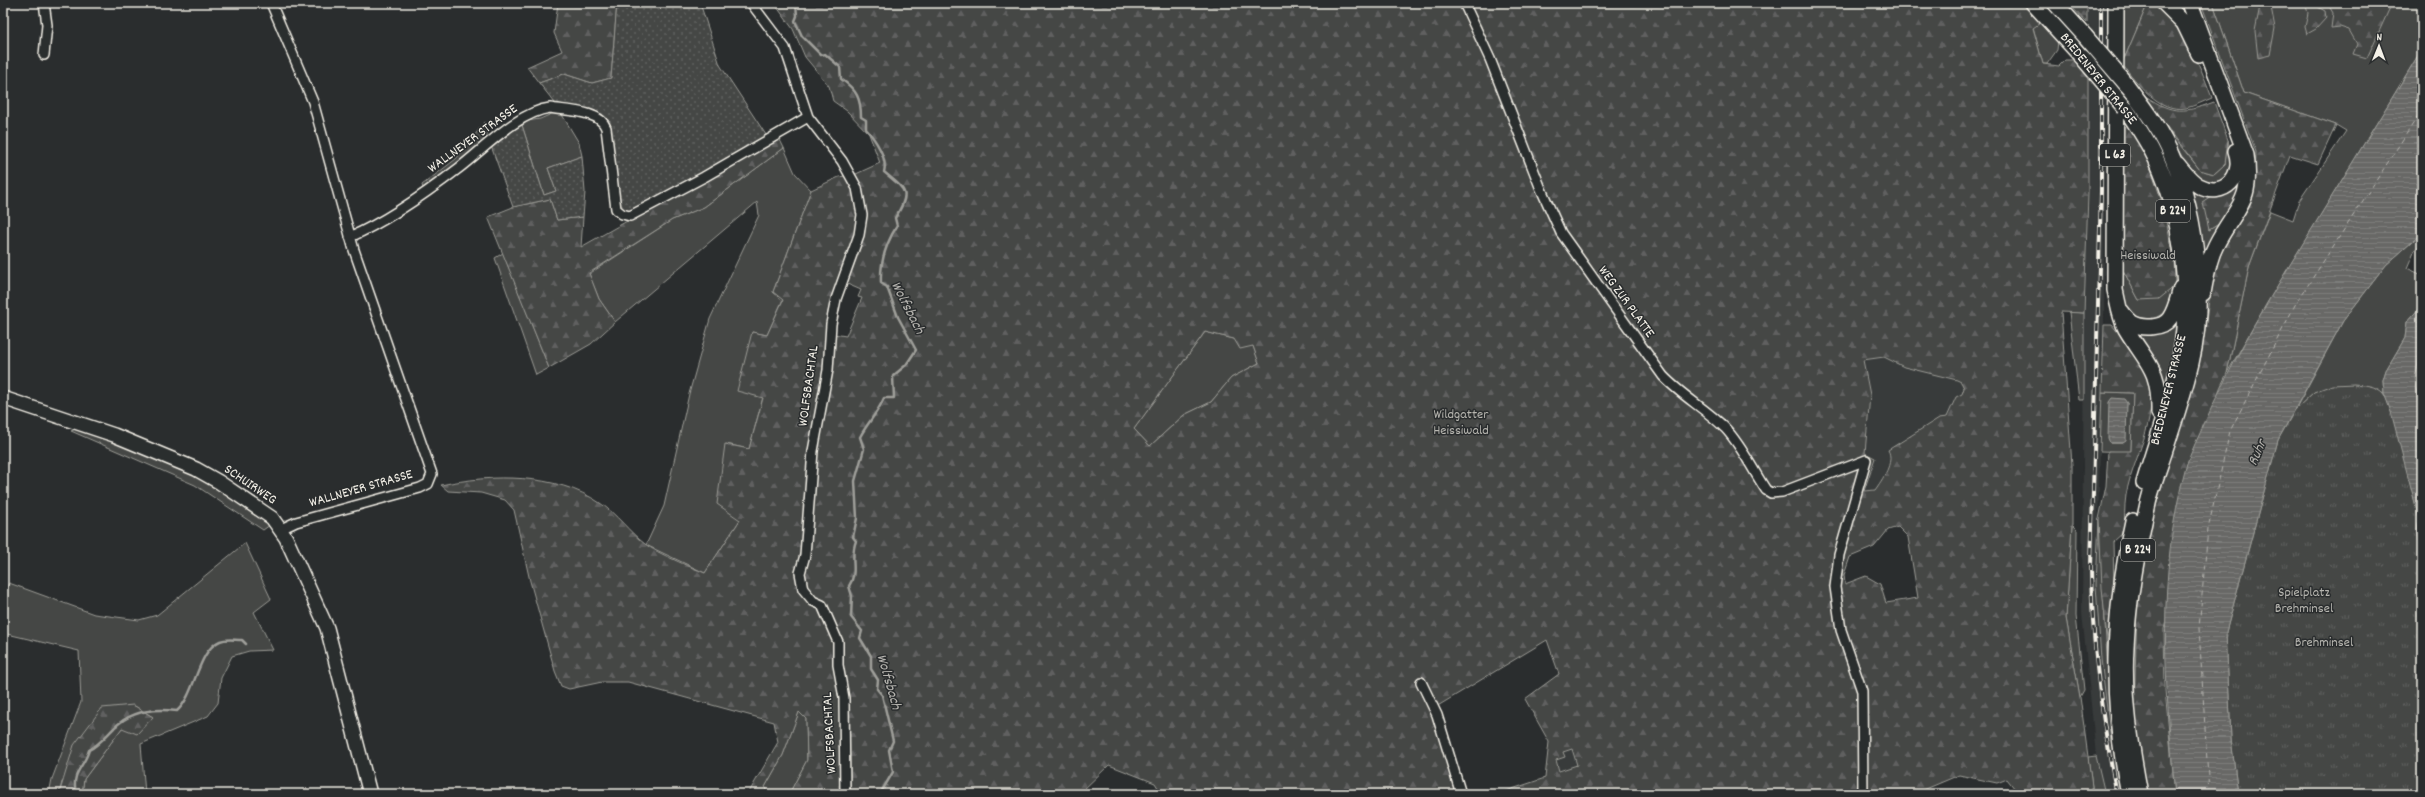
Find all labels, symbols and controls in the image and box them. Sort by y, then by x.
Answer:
north arrow [2359,26,2399,66]
street label: BREDENEYER STRASSE [2055,29,2142,130]
text: N [2376,30,2383,46]
street label: WALLNEYER STRASSE [424,99,523,178]
road number: L 63 [2100,144,2130,166]
road number: B 224 [2156,200,2190,222]
park label: Heissiwald [2120,246,2176,266]
street label: WEG ZUR PLATTE [1593,262,1659,343]
water label: Wolfsbach [884,278,930,339]
street label: BREDENEYER STRASSE [2146,332,2193,447]
street label: WOLFSBACHTAL [793,344,825,428]
park label: Wildgatter Heissiwald [1433,405,1489,441]
water label: Ruhr [2243,435,2274,469]
street label: SCHUIRWEG [220,460,280,510]
street label: WALLNEYER STRASSE [307,464,416,513]
road number: B 224 [2121,539,2155,561]
park label: Spielplatz Brehminsel [2275,583,2334,619]
park label: Brehminsel [2295,633,2354,653]
water label: Wolfsbach [870,652,907,713]
street label: WOLFSBACHTAL [818,691,842,774]

